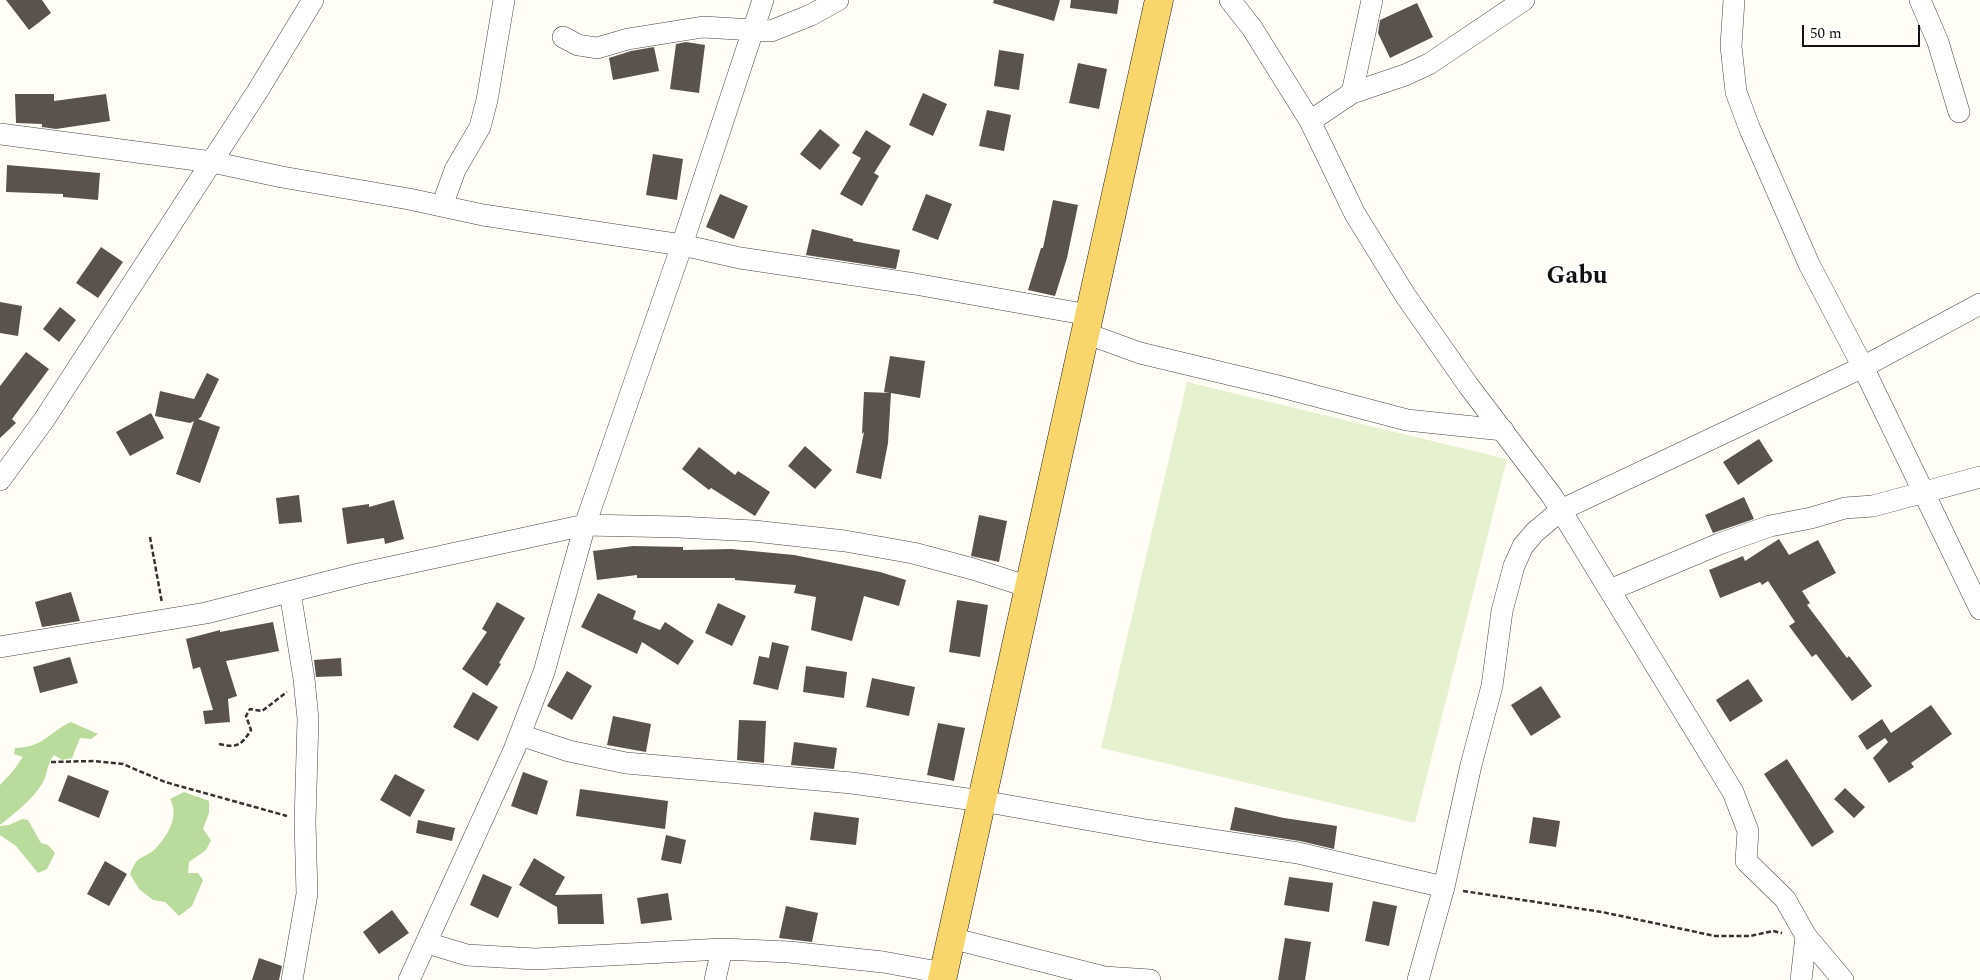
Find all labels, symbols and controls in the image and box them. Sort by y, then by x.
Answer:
scale bar [1805,15,1922,47]
text: 50 m [1810,22,1842,45]
district label: Gabu [1546,263,1608,293]

